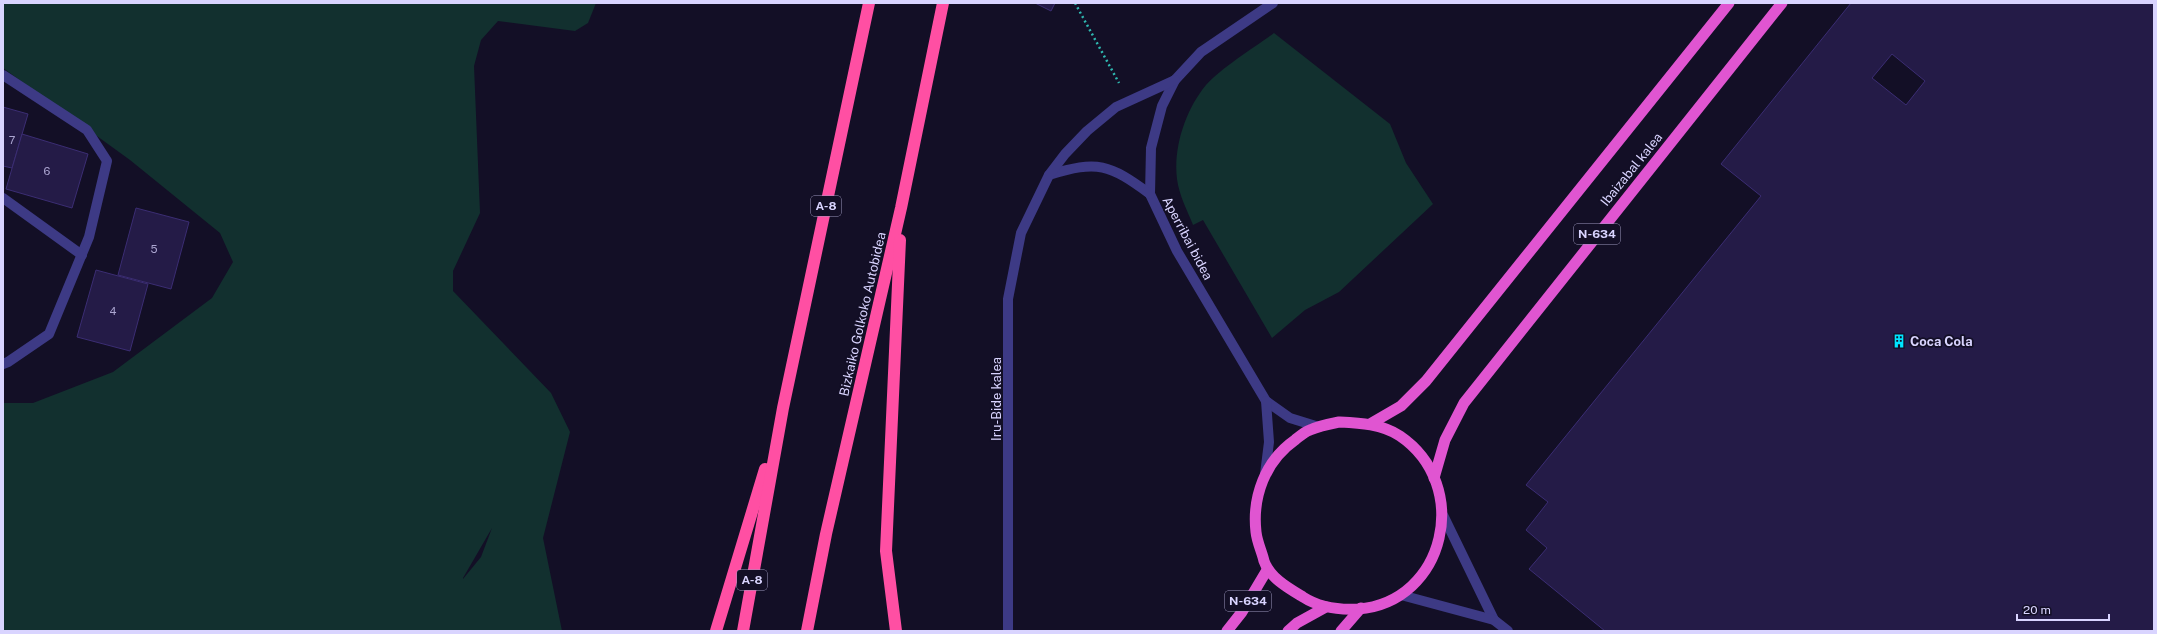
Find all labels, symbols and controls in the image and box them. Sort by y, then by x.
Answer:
street label: Ibaizabal kalea [1597,130,1665,209]
house number: 7 [9,134,16,146]
house number: 6 [44,165,51,177]
street label: Aperribai bidea [1159,194,1216,282]
road number: A-8 [811,196,841,216]
road number: N-634 [1574,224,1620,244]
street label: Bizkaiko Golkoko Autobidea [836,231,889,398]
house number: 5 [150,243,158,255]
house number: 4 [110,305,117,317]
building icon: Coca Cola [1891,333,1907,349]
place label: Coca Cola [1910,334,1973,349]
street label: Iru-Bide kalea [989,357,1004,441]
road number: A-8 [737,570,767,590]
road number: N-634 [1225,591,1271,611]
scale bar [2017,596,2109,622]
text: 20 m [2023,603,2051,617]

